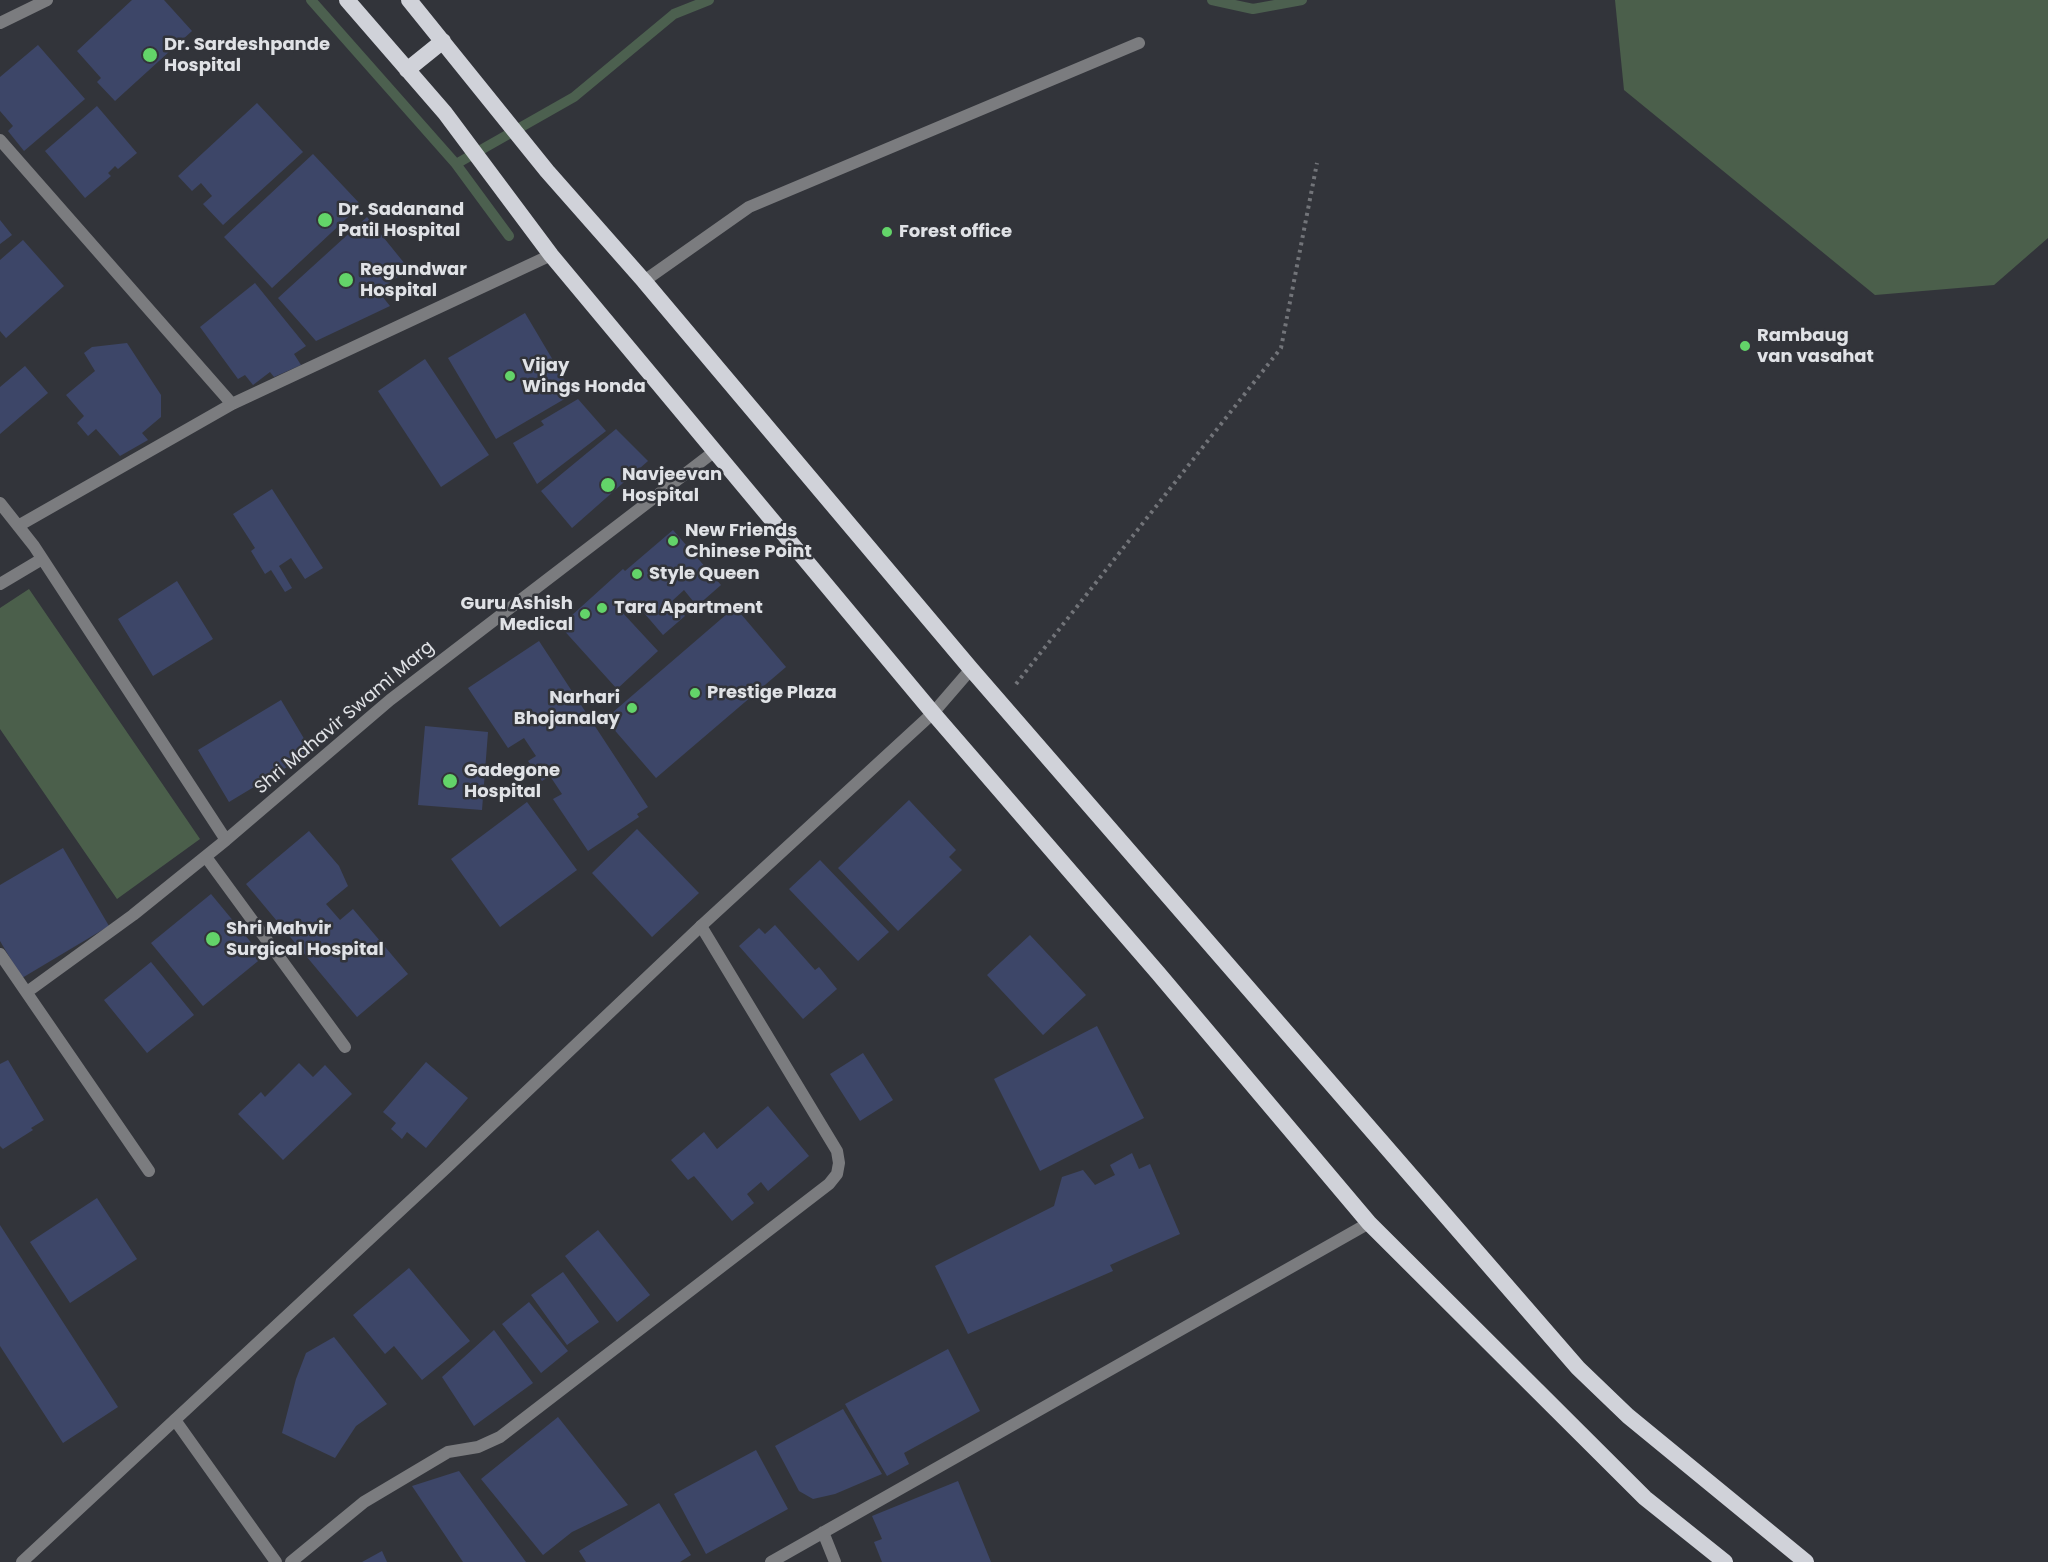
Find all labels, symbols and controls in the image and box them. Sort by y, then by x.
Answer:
place label: Dr. Sardeshpande Hospital [164,34,330,76]
marker: Dr. Sardeshpande Hospital [141,46,159,64]
place label: Dr. Sadanand Patil Hospital [338,199,464,242]
marker: Dr. Sadanand Patil Hospital [316,211,334,229]
place label: Forest office [899,221,1012,243]
marker: Forest office [880,225,894,239]
place label: Regundwar Hospital [360,259,467,302]
marker: Regundwar Hospital [337,271,355,289]
place label: Rambaug van vasahat [1757,325,1874,368]
marker: Rambaug van vasahat [1738,339,1752,353]
place label: Vijay Wings Honda [522,355,646,398]
marker: Vijay Wings Honda [503,369,517,383]
place label: Navjeevan Hospital [622,464,722,506]
marker: Navjeevan Hospital [599,476,617,494]
place label: New Friends Chinese Point [685,520,812,562]
marker: New Friends Chinese Point [666,534,680,548]
place label: Style Queen [649,563,760,585]
marker: Style Queen [630,567,644,581]
place label: Guru Ashish Medical [461,593,573,636]
place label: Tara Apartment [614,597,763,619]
marker: Tara Apartment [595,601,609,615]
marker: Guru Ashish Medical [578,607,592,621]
street label: Shri Mahavir Swami Marg [251,637,439,799]
place label: Prestige Plaza [707,682,837,704]
marker: Prestige Plaza [688,686,702,700]
place label: Narhari Bhojanalay [514,687,620,730]
marker: Narhari Bhojanalay [625,701,639,715]
place label: Gadegone Hospital [464,760,560,802]
marker: Gadegone Hospital [441,772,459,790]
place label: Shri Mahvir Surgical Hospital [226,918,384,960]
marker: Shri Mahvir Surgical Hospital [204,930,222,948]

